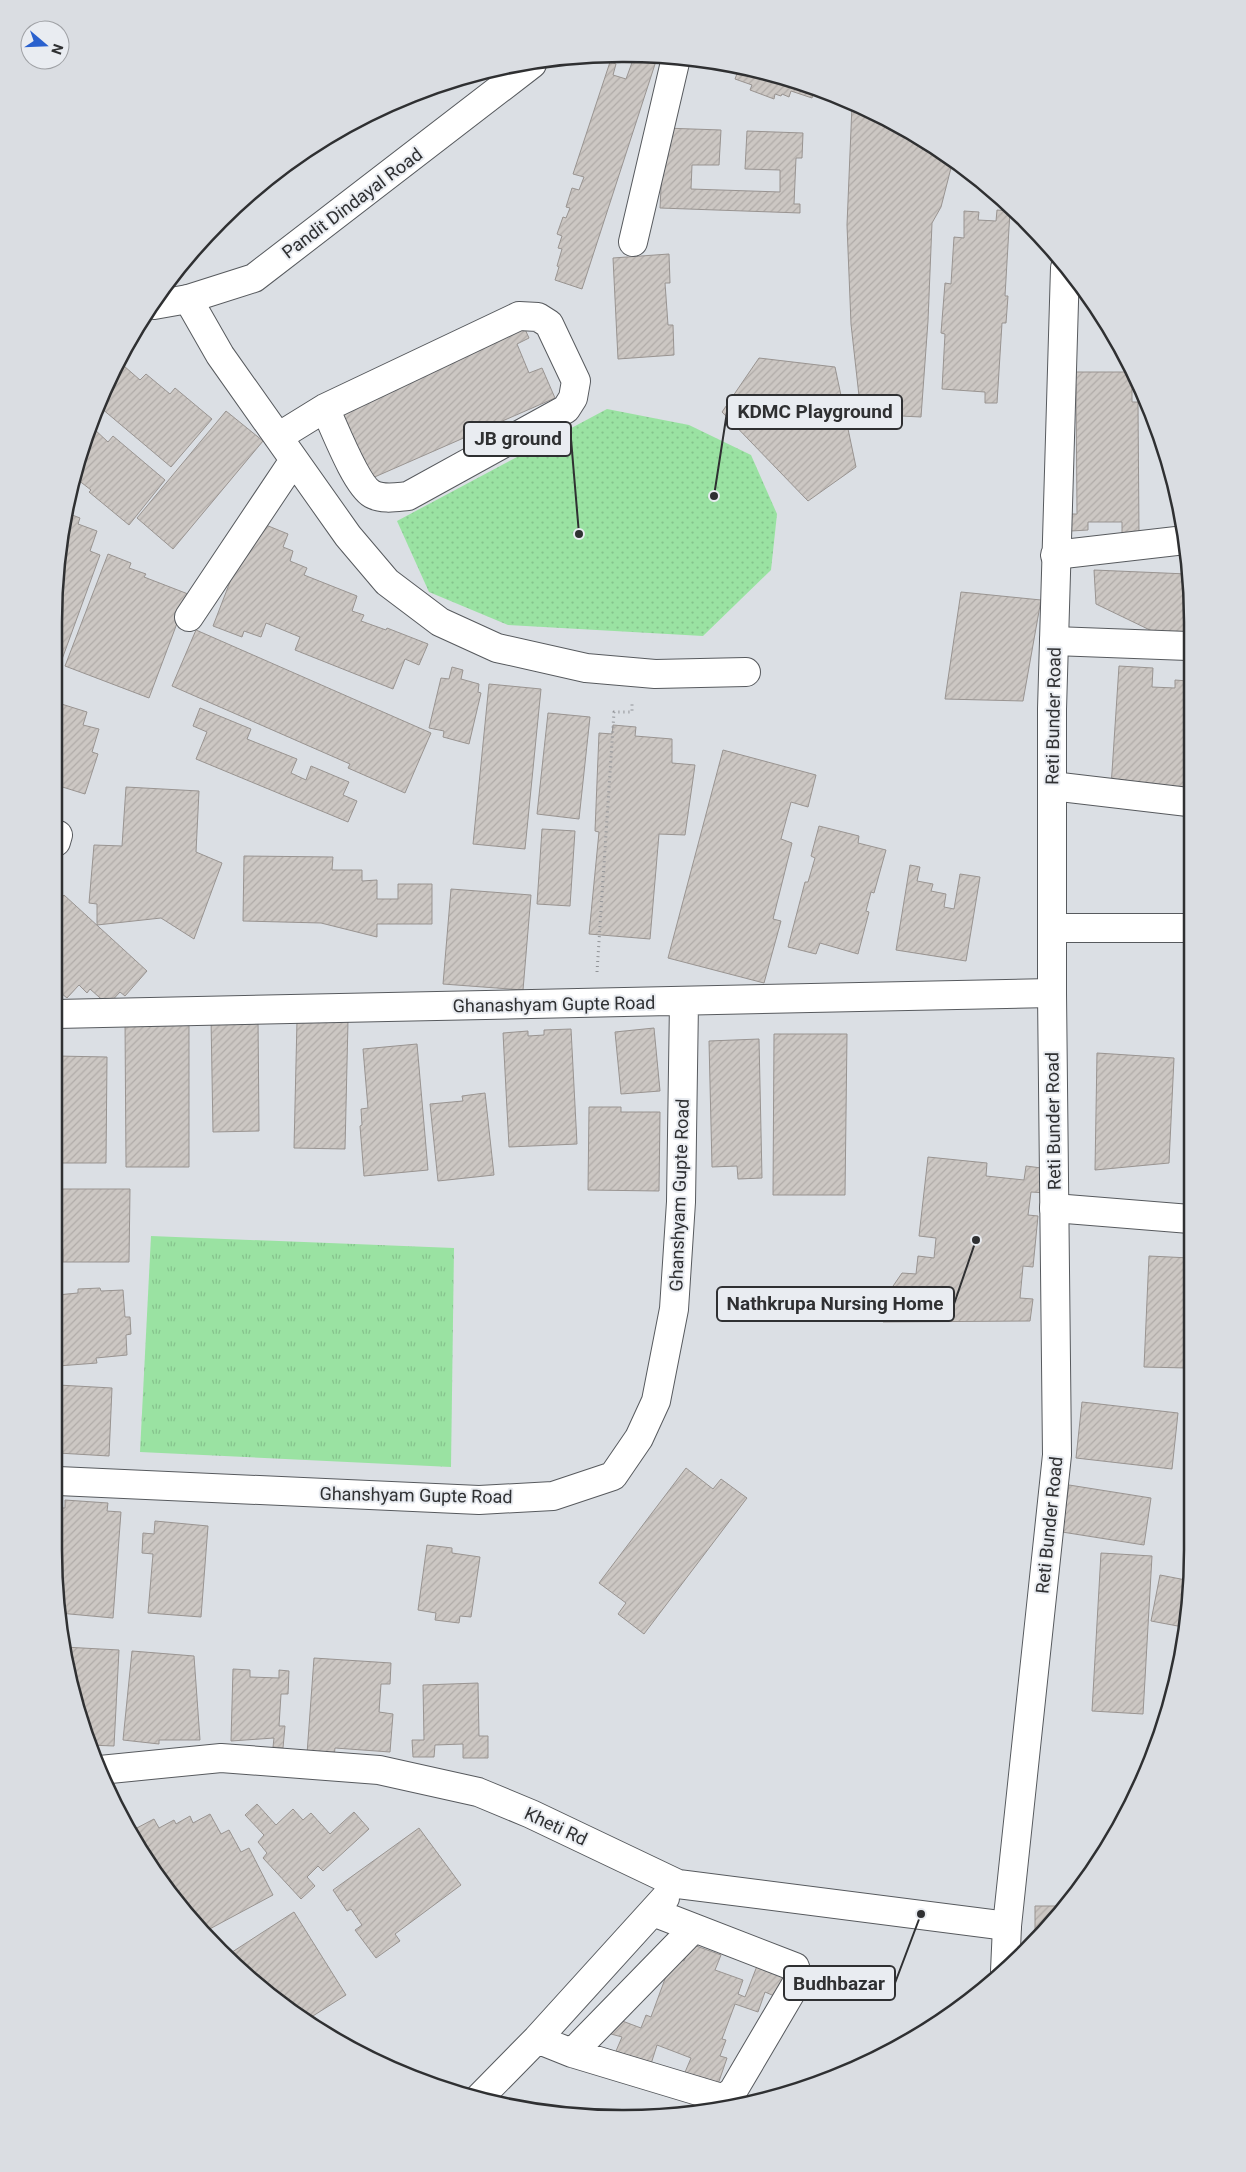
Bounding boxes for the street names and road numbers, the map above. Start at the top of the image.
street label: Pandit Dindayal Road [278,143,426,263]
street label: Reti Bunder Road [1041,647,1065,785]
street label: Ghanashyam Gupte Road [452,992,656,1016]
street label: Reti Bunder Road [1041,1052,1065,1190]
street label: Ghanshyam Gupte Road [665,1098,693,1292]
street label: Reti Bunder Road [1031,1455,1067,1595]
street label: Ghanshyam Gupte Road [319,1483,513,1507]
street label: Kheti Rd [521,1802,591,1850]

